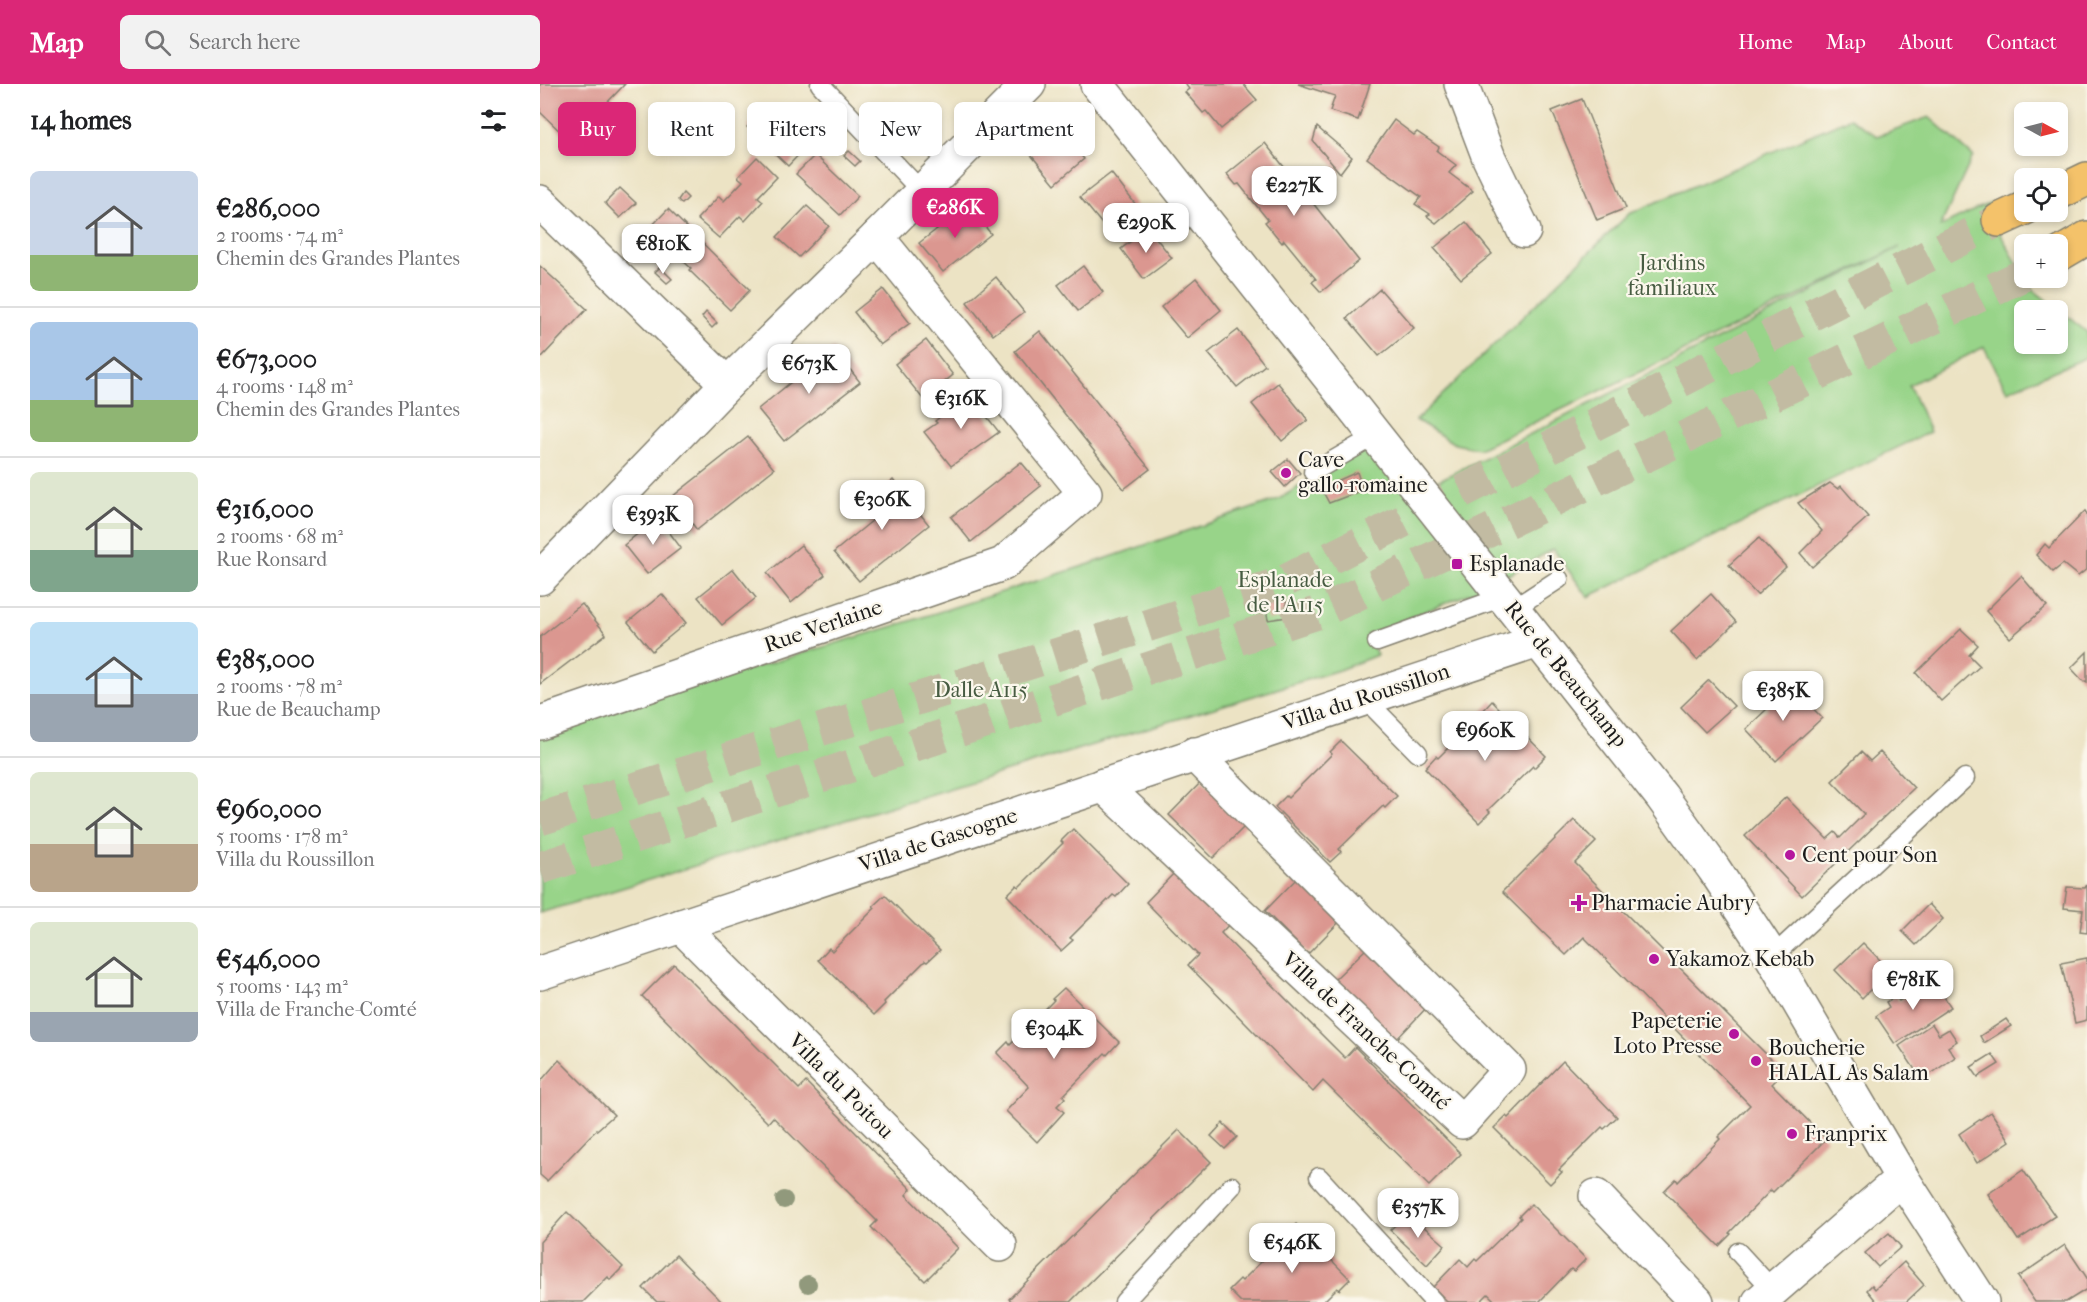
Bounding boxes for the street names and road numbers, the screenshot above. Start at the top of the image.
street label: Rue Verlaine [761,594,886,658]
street label: Rue de Beauchamp [1499,595,1633,753]
street label: Villa du Roussillon [1278,658,1453,737]
street label: Villa de Gascogne [854,802,1021,878]
street label: Villa de Franche-Comté [1276,946,1456,1116]
street label: Villa du Poitou [782,1027,899,1144]

